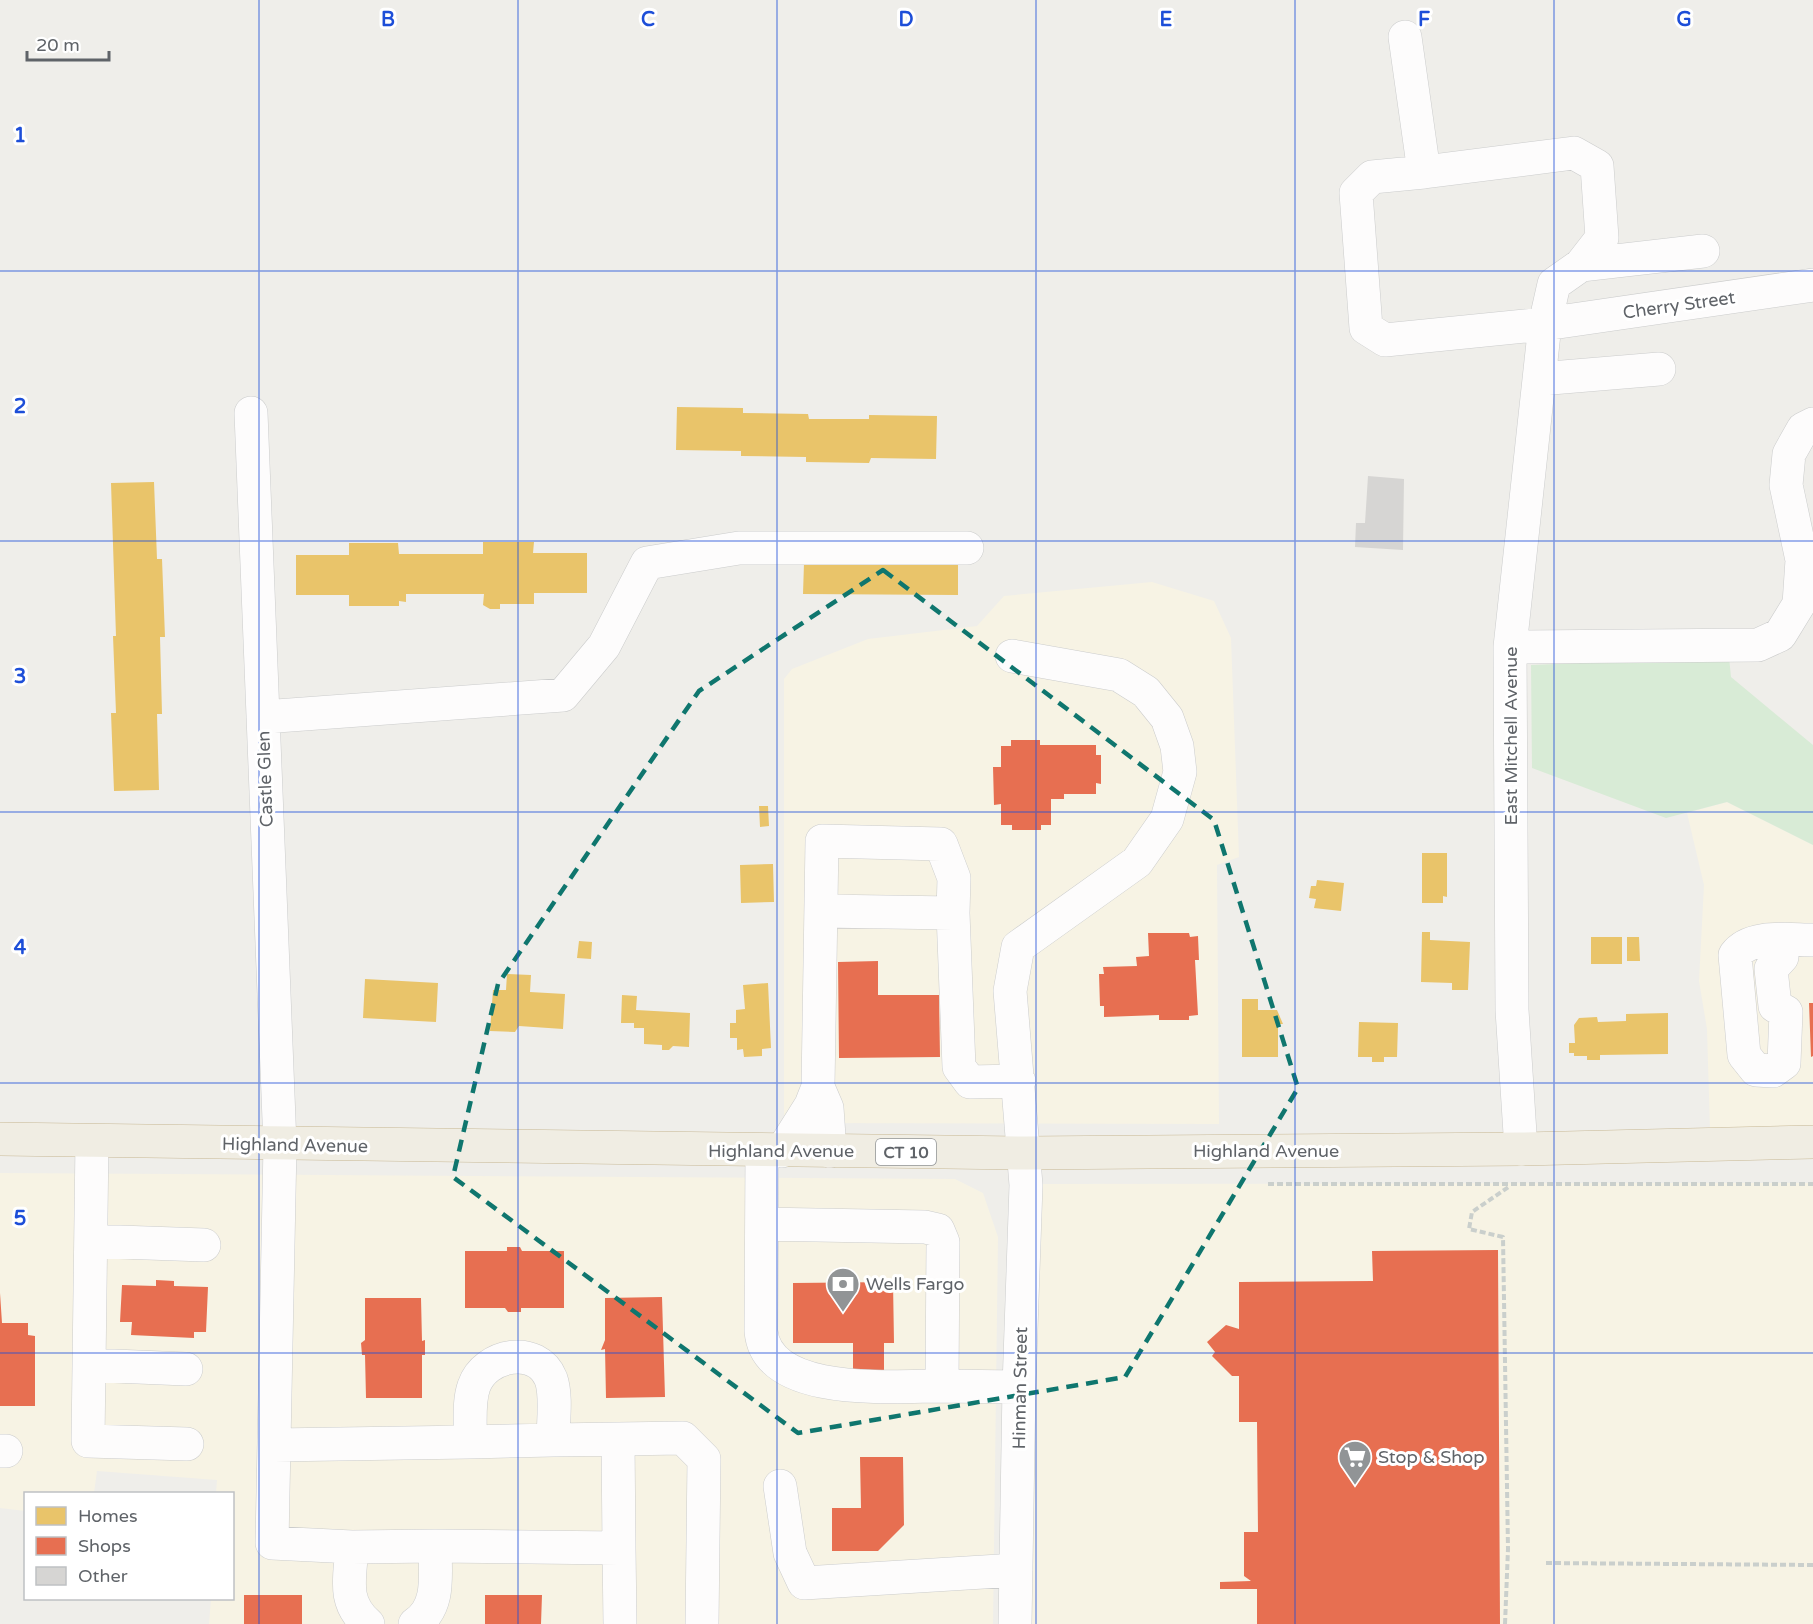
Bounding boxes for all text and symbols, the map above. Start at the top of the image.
text: B [381,8,395,32]
text: C [641,8,655,32]
text: D [898,8,914,32]
text: E [1160,8,1173,32]
text: F [1418,8,1430,32]
text: G [1676,8,1692,32]
scale bar [27,24,110,62]
text: 20 m [36,34,80,56]
text: 1 [14,124,26,148]
street label: Cherry Street [1621,286,1737,324]
text: 2 [14,395,26,419]
street label: East Mitchell Avenue [1500,647,1522,825]
text: 3 [14,665,26,689]
street label: Castle Glen [252,730,278,828]
text: 4 [14,936,27,960]
street label: Highland Avenue [222,1133,368,1157]
road number: CT 10 [876,1139,936,1165]
street label: Highland Avenue [708,1140,854,1162]
street label: Highland Avenue [1193,1140,1339,1162]
text: 5 [14,1207,26,1231]
bank icon: Wells Fargo [825,1266,861,1313]
place label: Wells Fargo [866,1273,965,1295]
street label: Hinman Street [1008,1326,1032,1449]
supermarket icon: Stop & Shop [1337,1439,1373,1486]
place label: Stop & Shop [1378,1446,1485,1468]
legend [24,1492,234,1600]
text: Homes [78,1505,138,1527]
text: Shops [78,1535,131,1557]
text: Other [78,1565,128,1587]

